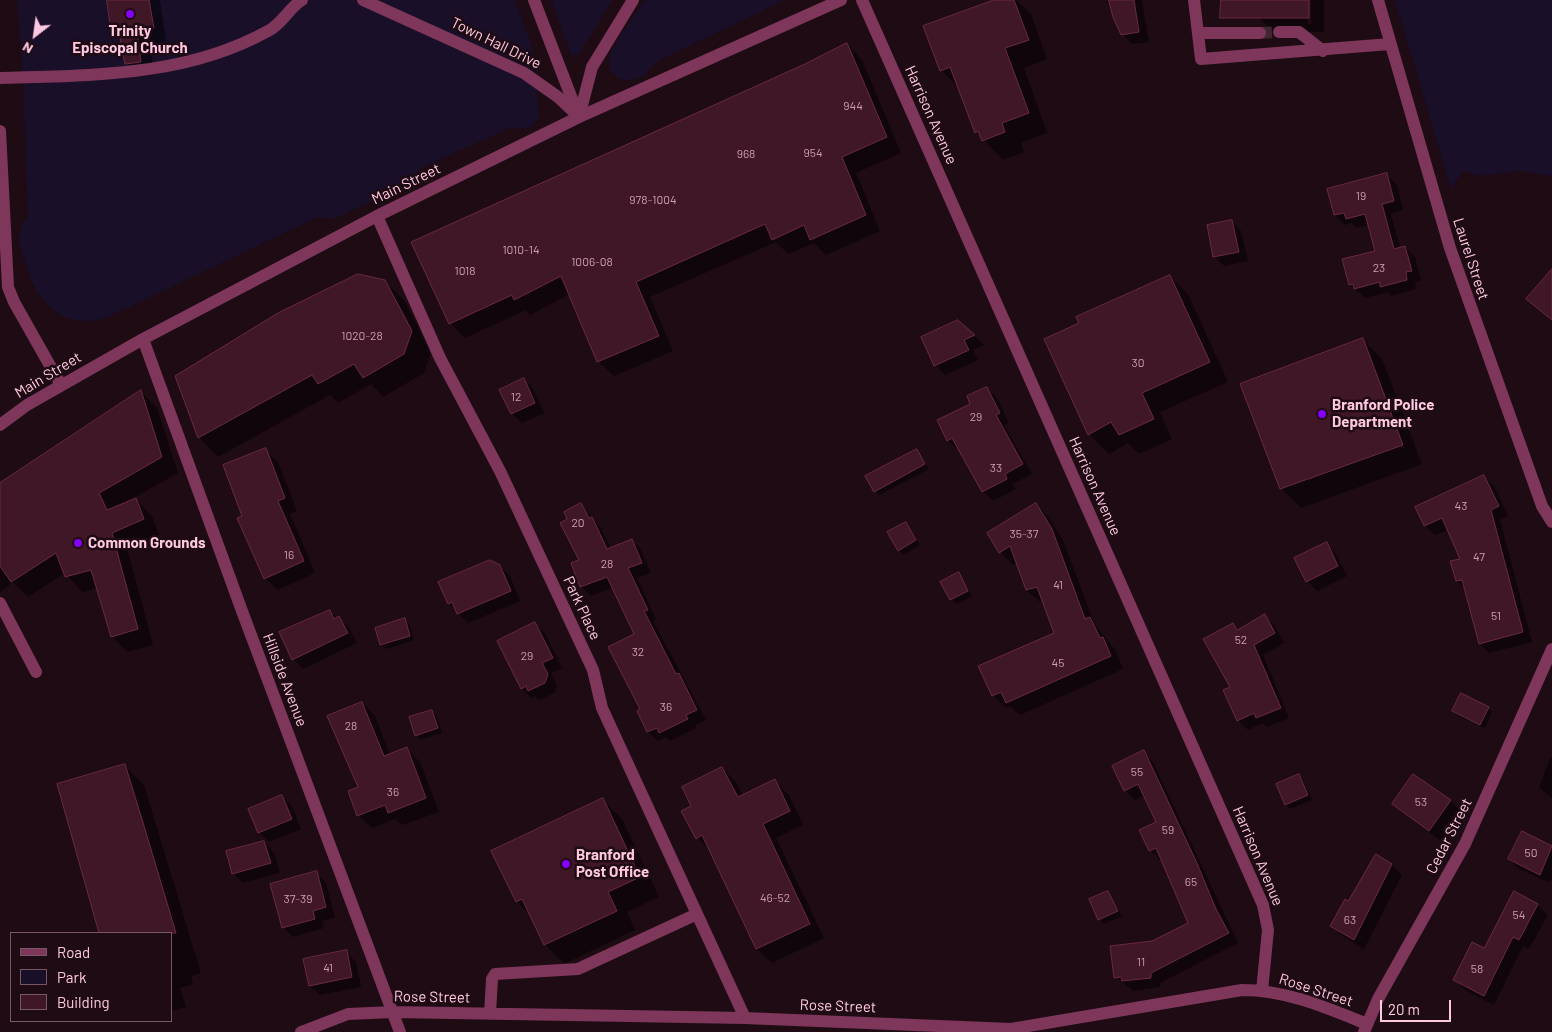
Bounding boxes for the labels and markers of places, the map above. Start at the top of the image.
marker: Trinity Episcopal Church [124,8,136,20]
place label: Trinity Episcopal Church [72,22,188,57]
place label: Branford Police Department [1332,396,1434,431]
marker: Branford Police Department [1316,408,1328,420]
place label: Common Grounds [88,534,205,552]
marker: Common Grounds [72,537,84,549]
place label: Branford Post Office [576,846,649,881]
marker: Branford Post Office [560,858,572,870]

